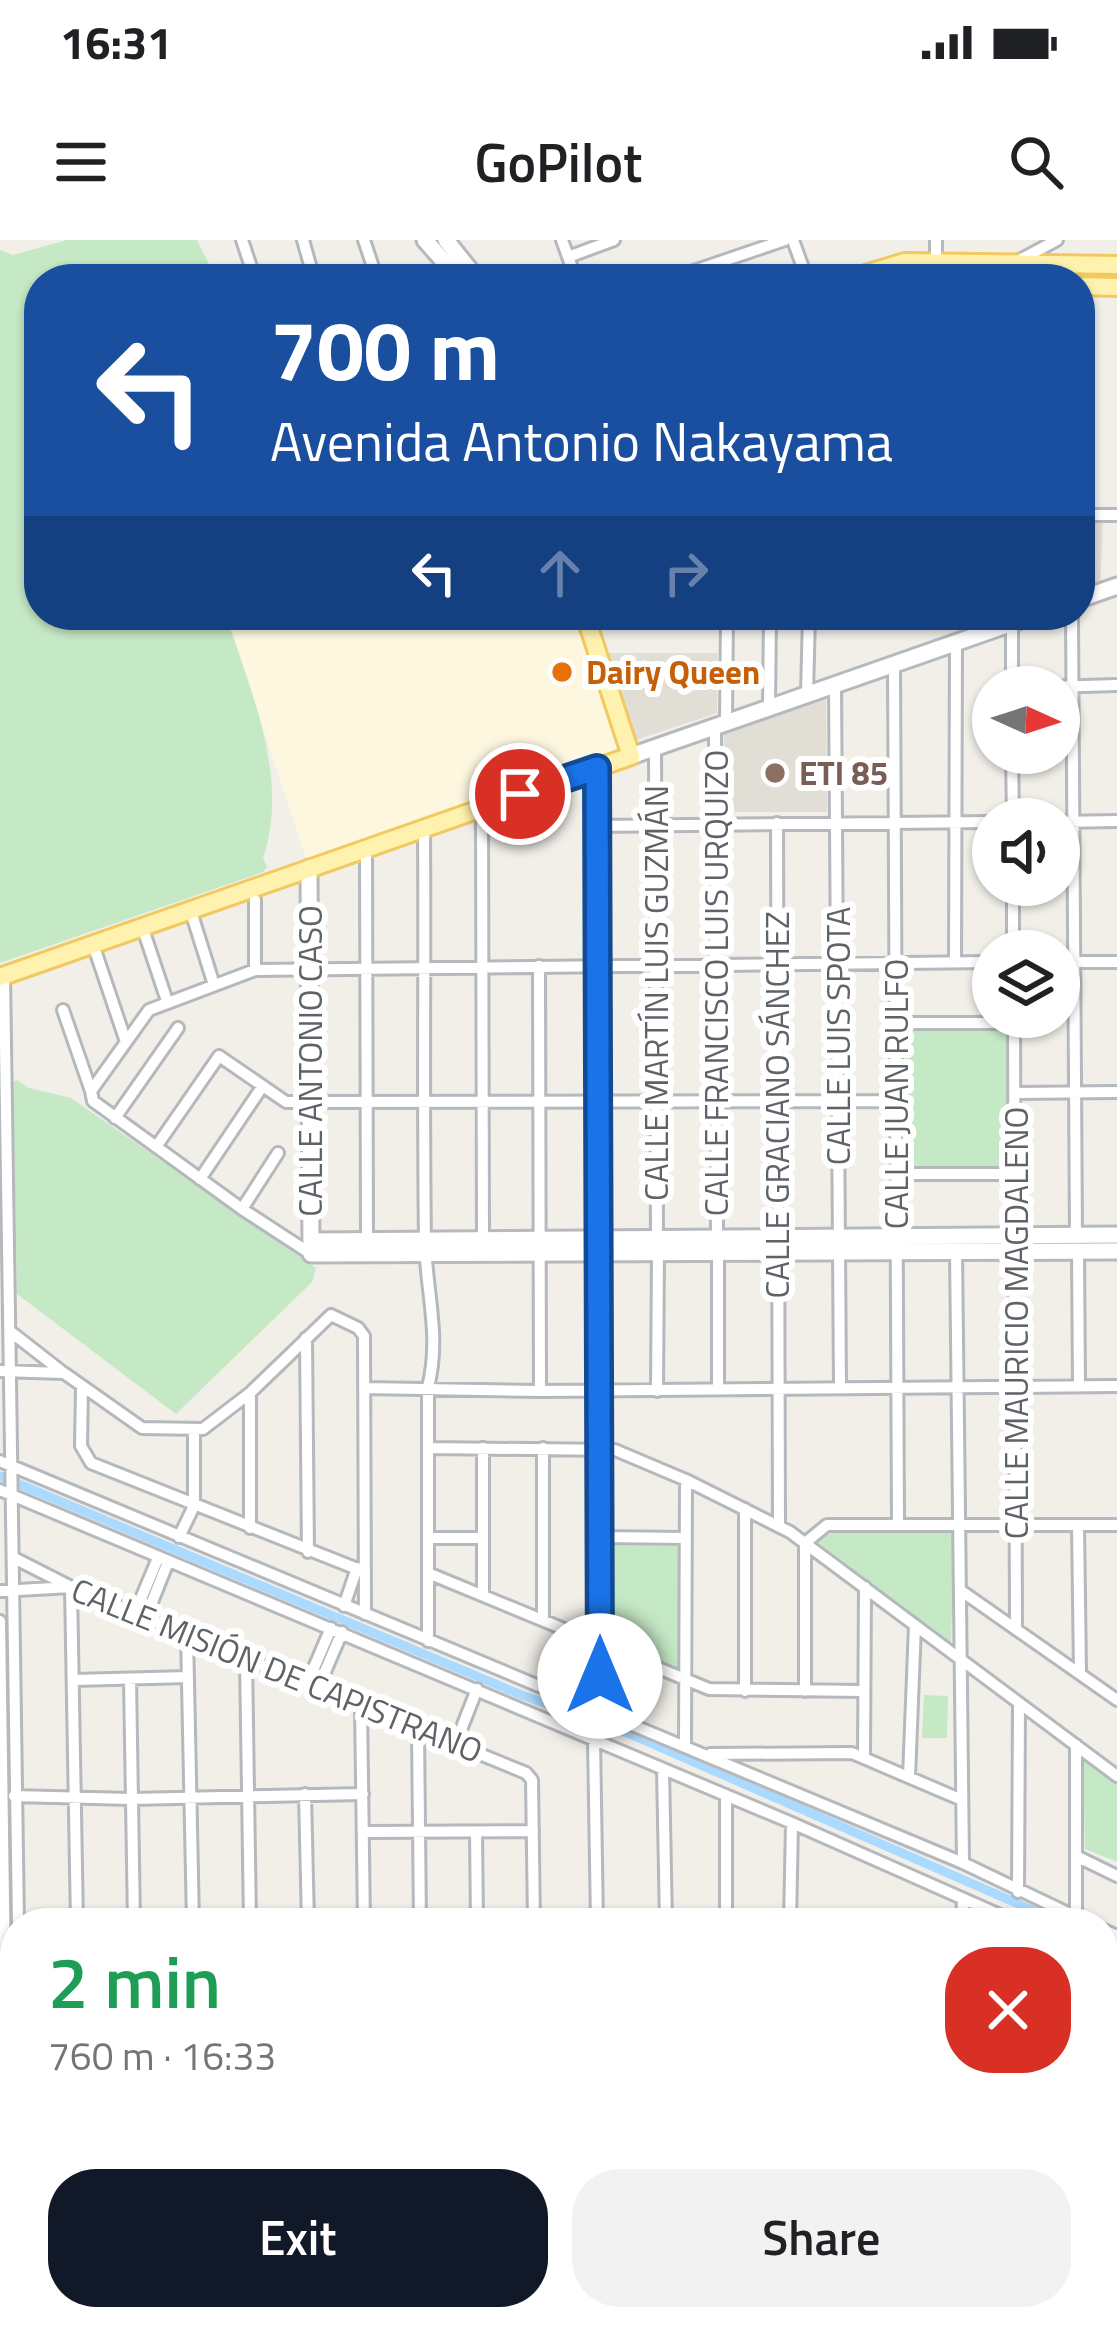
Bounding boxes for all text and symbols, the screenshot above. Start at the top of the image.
text: 16:31 [60,8,172,76]
text: GoPilot [475,121,642,203]
icon: menu [48,129,114,195]
icon: search [1003,129,1069,195]
text: 700 m [270,285,500,413]
icon: left [72,312,228,468]
text: Avenida Antonio Nakayama [270,400,893,482]
icon: left [401,540,467,606]
icon: ahead [527,540,593,606]
icon: right [653,540,719,606]
place label: Dairy Queen [586,647,760,697]
marker: Dairy Queen [549,659,575,685]
north arrow [972,666,1080,774]
map controls [972,666,1080,1038]
pin [469,743,571,845]
place label: ETI 85 [799,748,888,798]
street label: CALLE FRANCISCO LUIS URQUIZO [691,750,741,1216]
marker: ETI 85 [762,760,788,786]
icon: arrive [487,761,553,827]
street label: CALLE MARTÍN LUIS GUZMÁN [631,785,681,1201]
button: sound [972,798,1080,906]
street label: CALLE ANTONIO CASO [285,905,335,1217]
street label: CALLE LUIS SPOTA [813,907,863,1165]
street label: CALLE GRACIANO SÁNCHEZ [752,911,802,1299]
button: layers [972,930,1080,1038]
street label: CALLE JUAN RULFO [871,959,921,1229]
street label: CALLE MAURICIO MAGDALENO [991,1107,1041,1539]
street label: CALLE MISIÓN DE CAPISTRANO [64,1565,490,1775]
position arrow [537,1613,663,1739]
text: 2 min [48,1926,221,2036]
button: close [945,1947,1071,2073]
text: 760 m · 16:33 [48,2026,276,2085]
button: Exit [48,2169,548,2307]
button: Share [572,2169,1071,2307]

